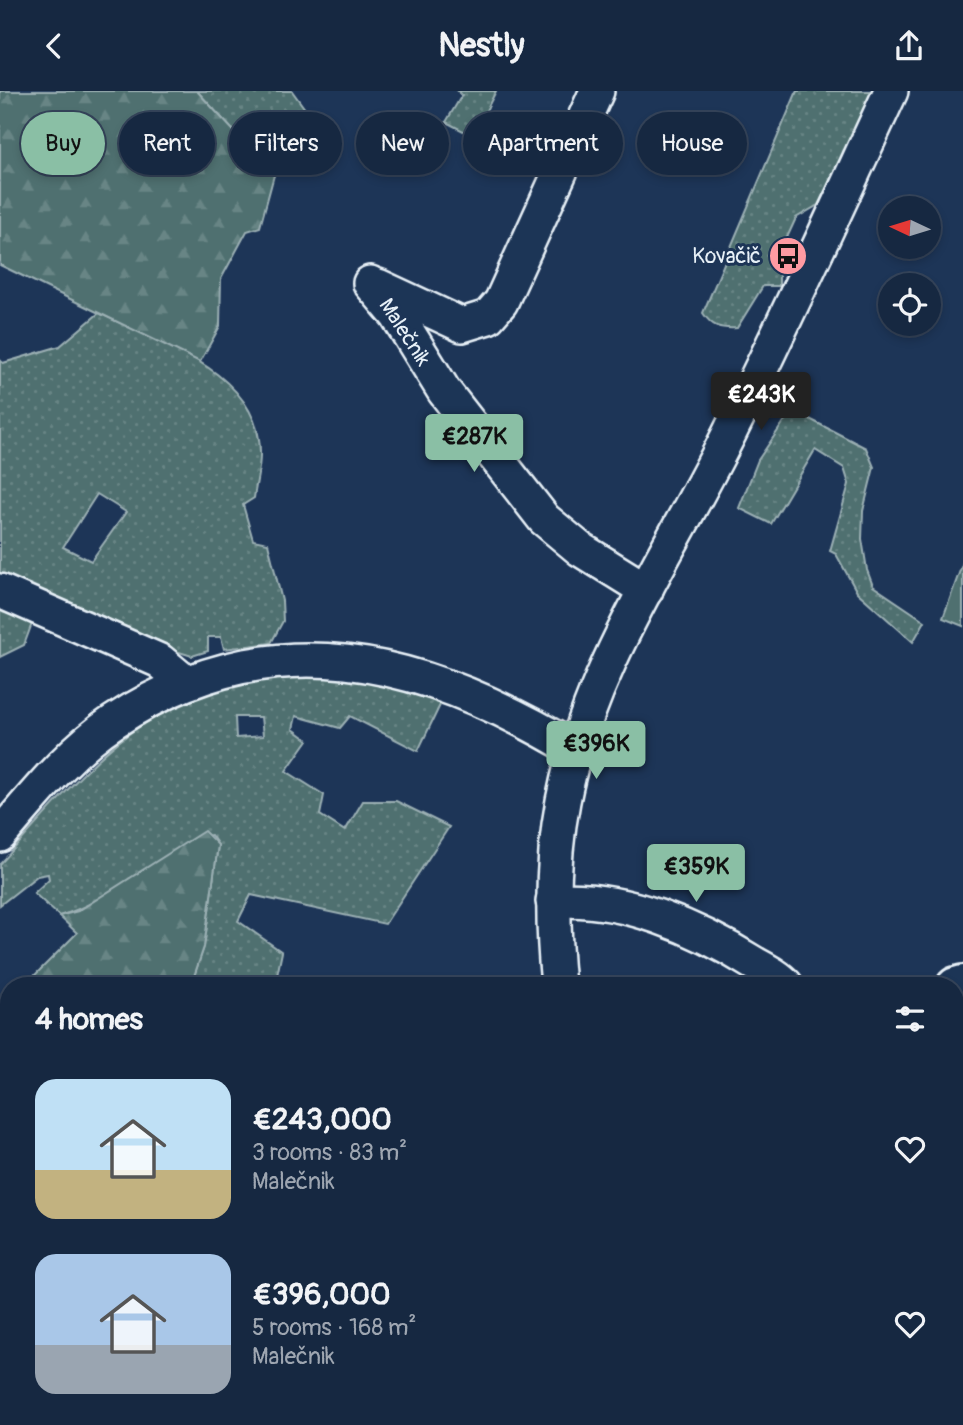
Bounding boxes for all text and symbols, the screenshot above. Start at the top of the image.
text: Nestly [439,26,524,66]
icon: back [35,27,73,65]
icon: share [890,27,928,65]
chip: Buy [21,112,105,175]
chip: Rent [119,112,215,175]
chip: Filters [229,112,342,175]
chip: New [356,112,449,175]
chip: Apartment [463,112,623,175]
chip: House [637,112,747,175]
north arrow [878,196,942,259]
map controls [878,196,941,336]
bus stop icon: Kovačič [767,235,809,277]
place label: Kovačič [692,243,761,270]
button: locate [878,273,941,336]
street label: Malečnik [373,293,437,371]
pin: €243K [712,373,810,432]
text: €243K [727,380,795,409]
pin: €287K [425,415,523,474]
text: €287K [441,422,507,451]
pin: €396K [547,721,645,781]
text: €396K [562,729,630,758]
pin: €359K [647,845,745,904]
text: €359K [663,852,729,881]
icon: filters [891,1000,929,1038]
text: 4 homes [35,1001,143,1038]
text: €243,000 [252,1101,392,1138]
icon: home [91,1107,175,1191]
icon: heart [891,1130,929,1168]
text: 3 rooms · 83 m² [252,1138,407,1167]
text: Malečnik [252,1167,335,1196]
text: €396,000 [252,1276,391,1313]
icon: home [91,1282,175,1366]
icon: heart [891,1305,929,1343]
text: 5 rooms · 168 m² [252,1313,416,1342]
text: Malečnik [252,1342,335,1371]

